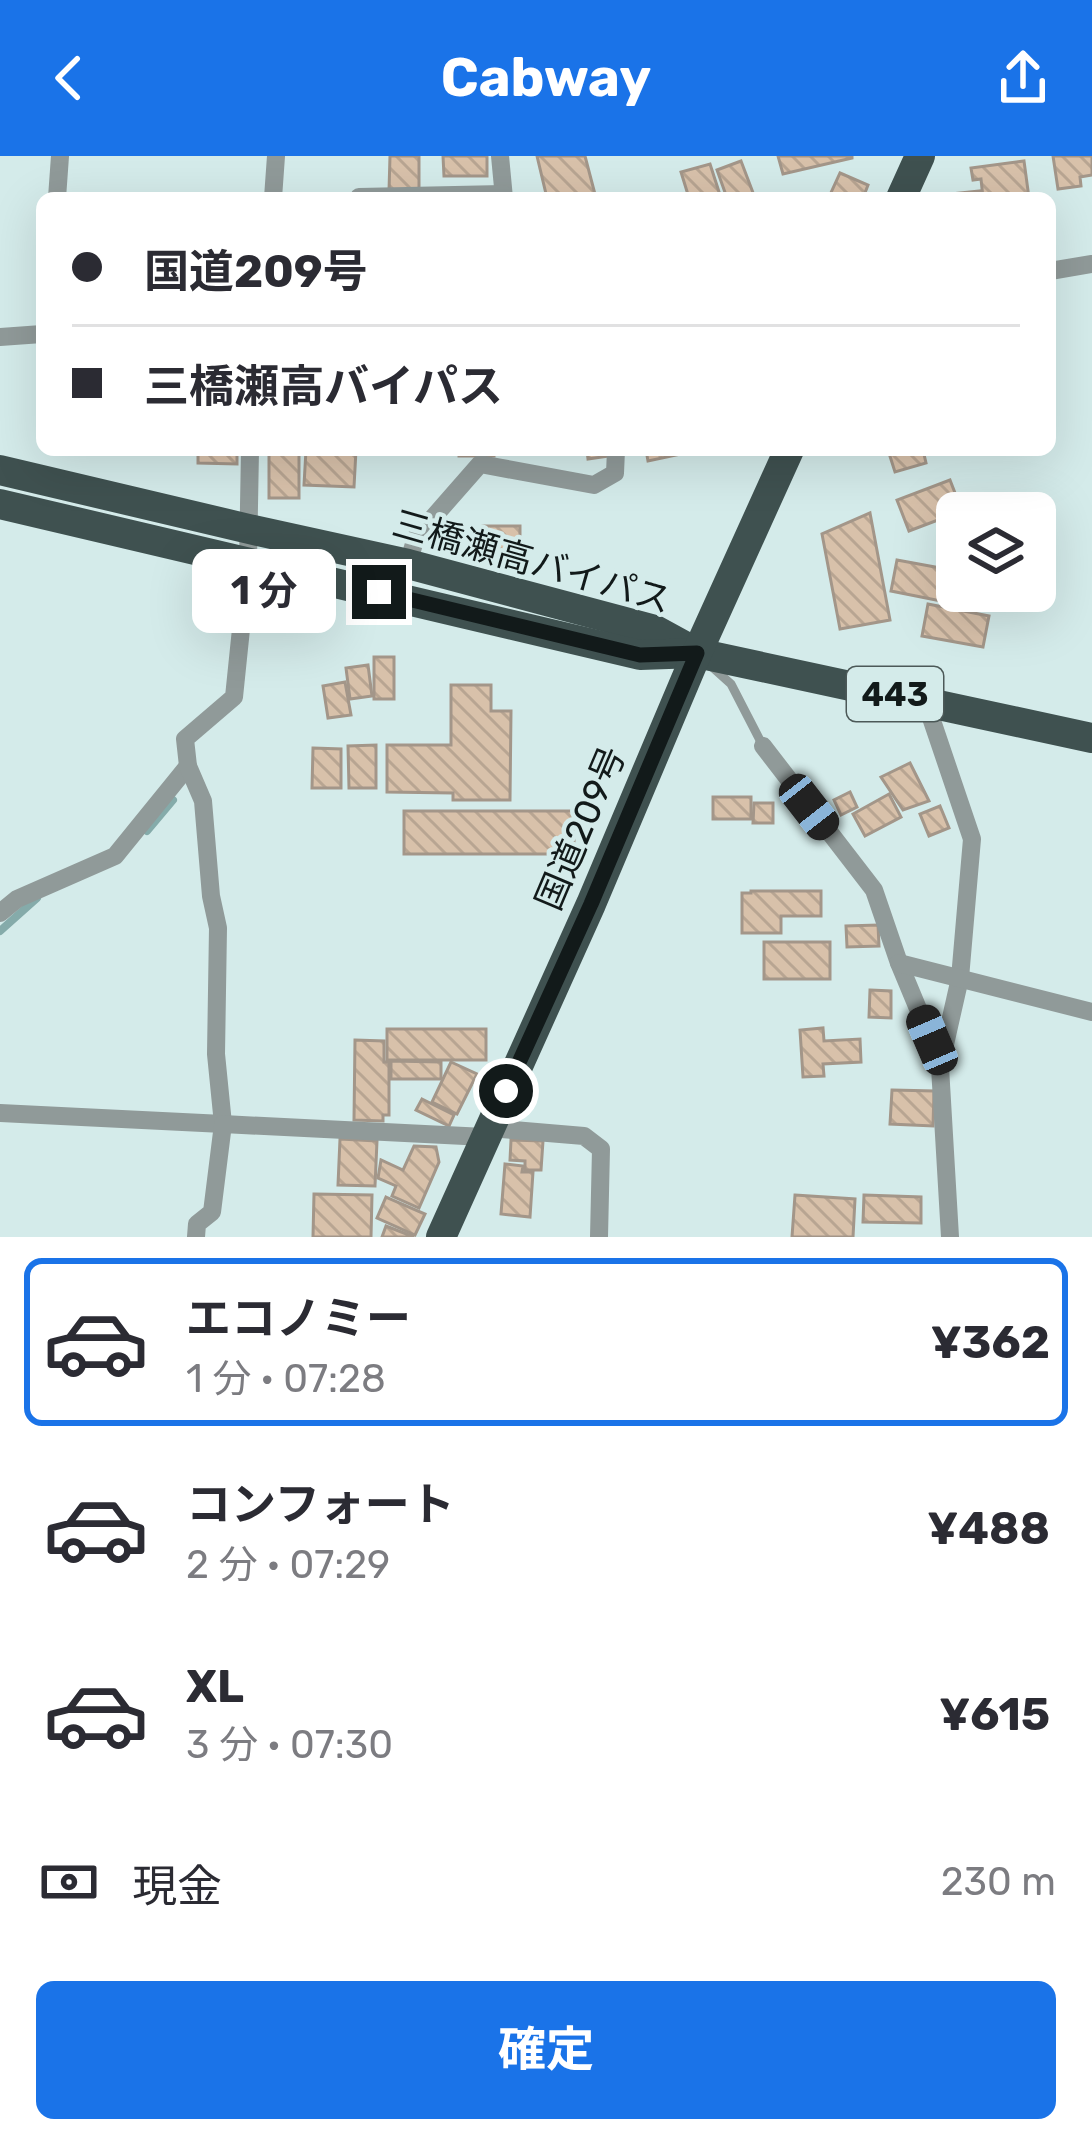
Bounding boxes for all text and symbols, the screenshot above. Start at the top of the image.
icon: back [36,45,102,111]
icon: share [990,45,1056,111]
text: Cabway [441,46,651,110]
text: 国道209号 [144,245,368,298]
text: 三橋瀬高バイパス [144,360,503,413]
map controls [936,492,1056,612]
button: layers [936,492,1056,612]
street label: 三橋瀬高バイパス [388,501,676,622]
callout: 1 分 [193,550,337,634]
route end [352,565,406,619]
text: 1 分 [231,568,297,614]
road number: 443 [847,667,943,721]
street label: 国道209号 [527,740,634,916]
car [773,768,845,846]
car [901,1000,963,1080]
route start [479,1064,533,1118]
icon: car [42,1288,150,1396]
text: エコノミー [186,1292,411,1345]
text: ¥362 [931,1316,1050,1369]
text: 1 分 · 07:28 [186,1356,386,1402]
icon: car [42,1474,150,1582]
text: コンフォート [186,1478,455,1531]
text: ¥488 [927,1502,1050,1555]
text: 2 分 · 07:29 [186,1542,390,1588]
icon: car [42,1660,150,1768]
text: XL [186,1660,244,1713]
text: ¥615 [939,1688,1050,1741]
text: 3 分 · 07:30 [186,1722,393,1768]
icon: cash [36,1849,102,1915]
text: 230 m [941,1859,1056,1905]
text: 現金 [132,1860,222,1913]
button: 確定 [36,1981,1056,2119]

